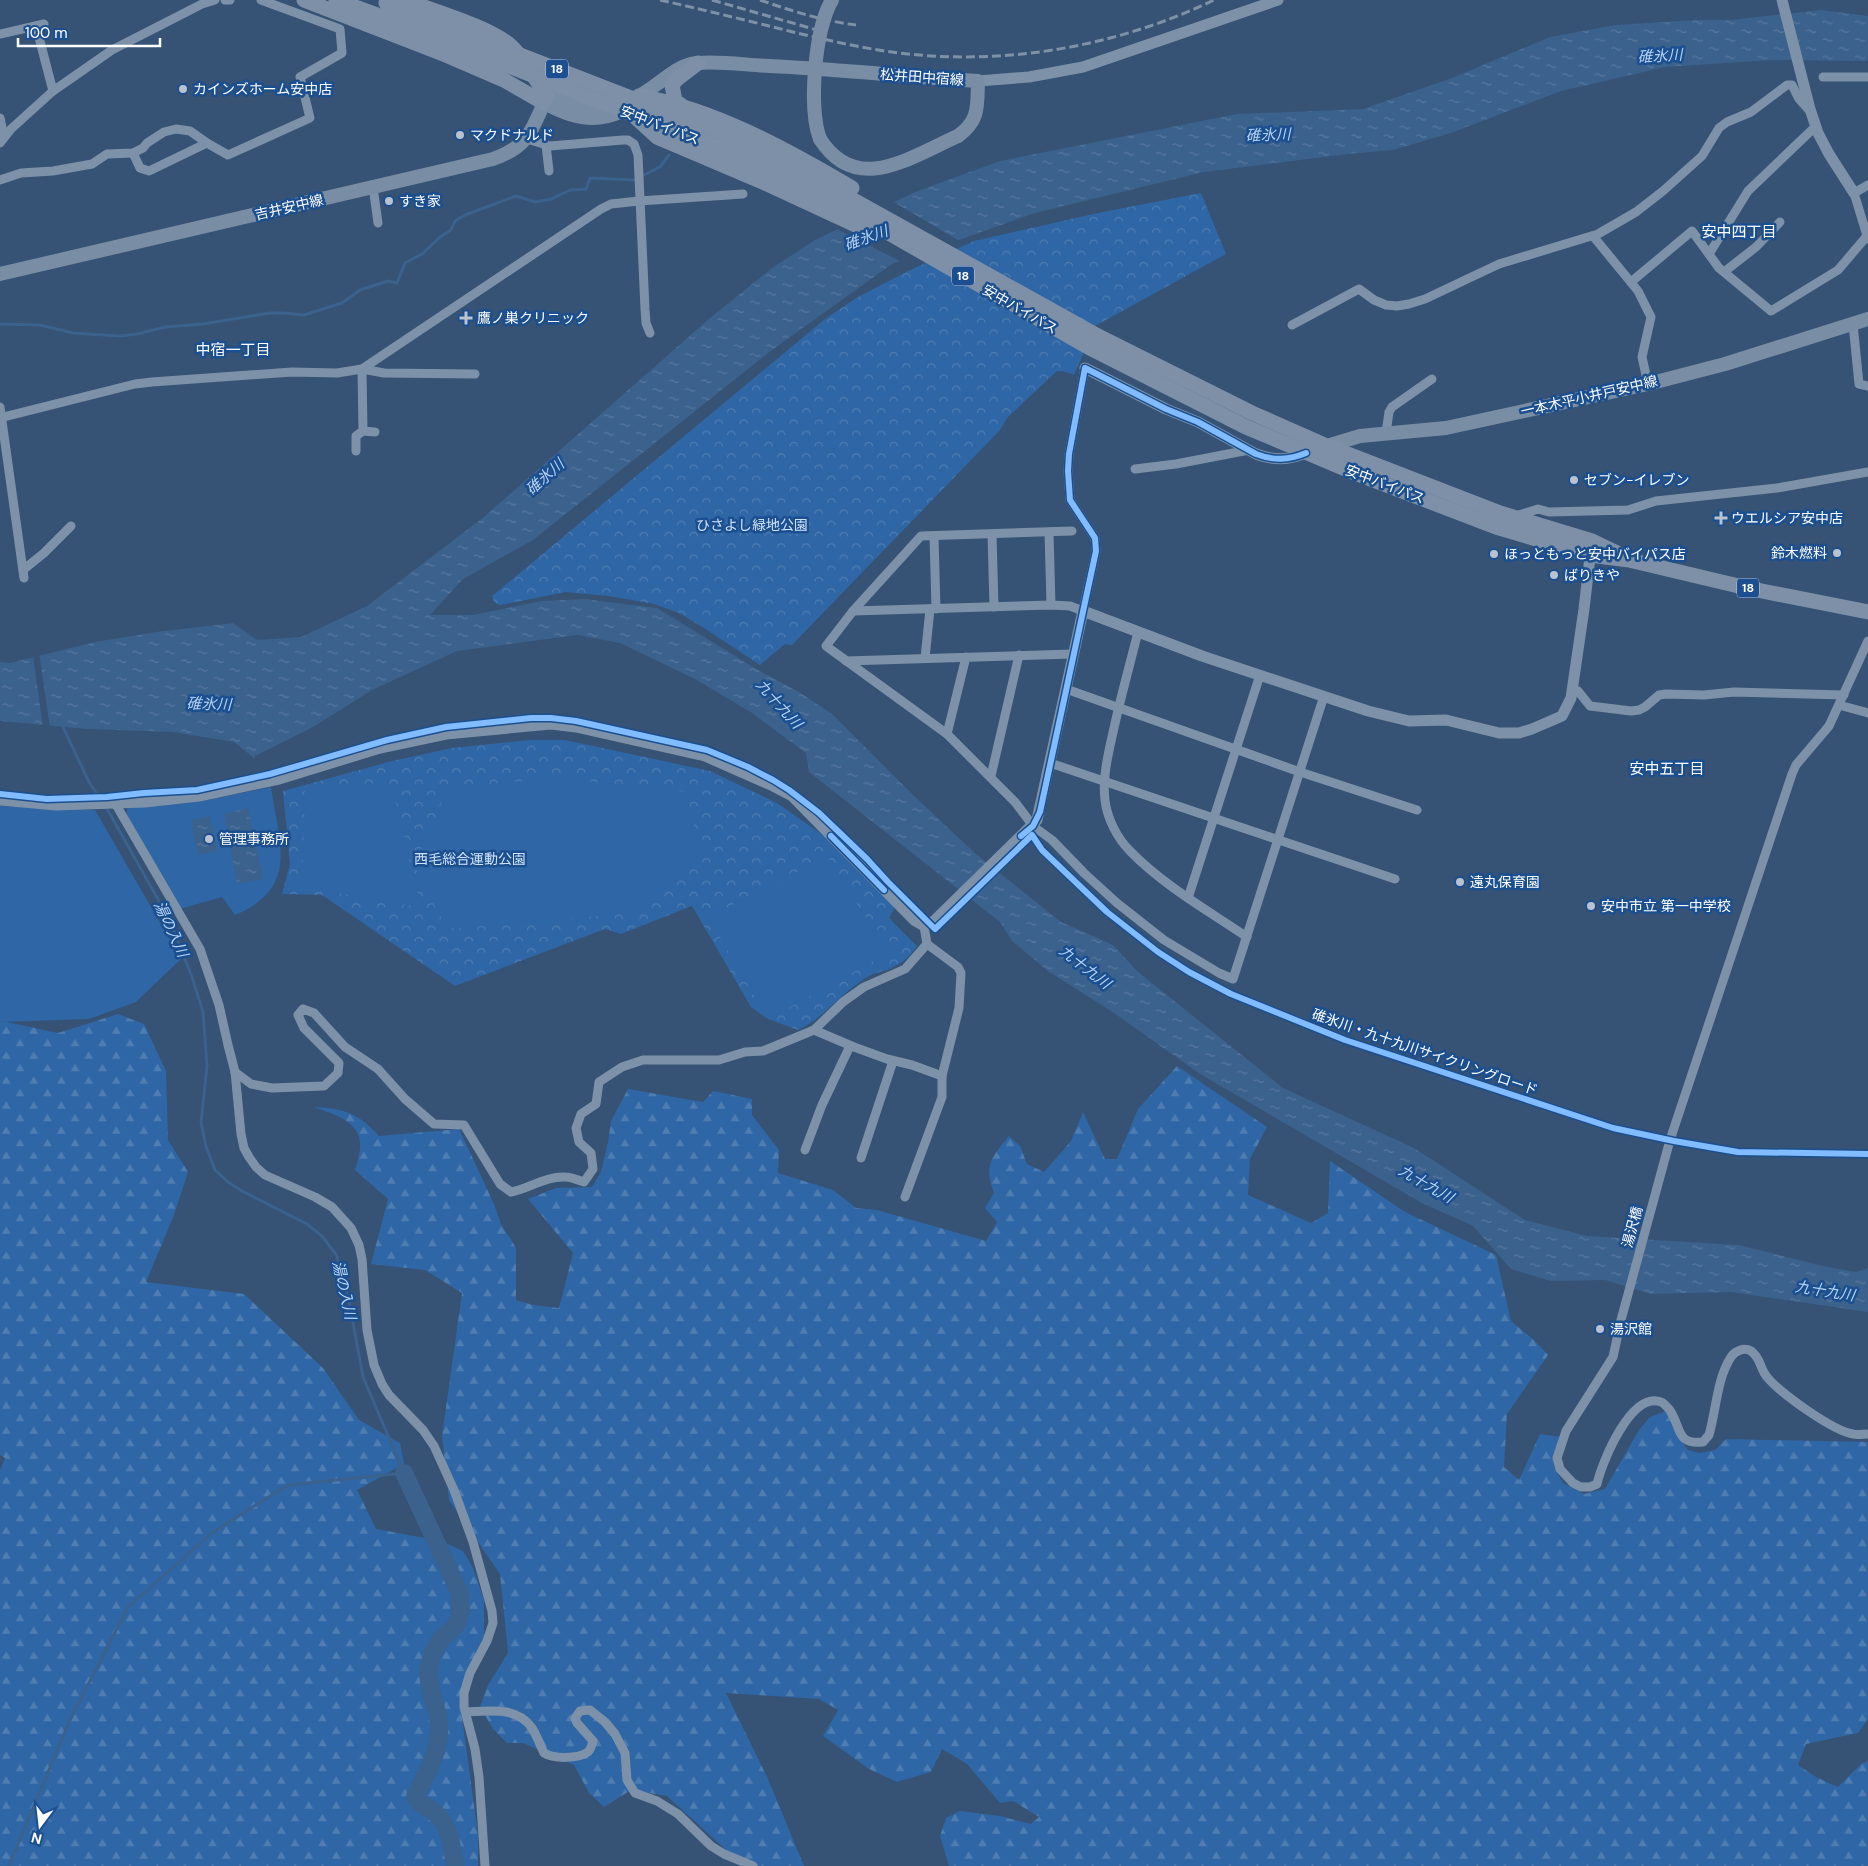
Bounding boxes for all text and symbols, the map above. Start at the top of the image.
scale bar [18,15,160,47]
text: 100 m [25,23,68,43]
water label: 碓氷川 [1637,45,1685,67]
road number: 18 [546,60,568,78]
street label: 松井田中宿線 [879,65,965,89]
place label: カインズホーム安中店 [193,80,332,98]
marker: カインズホーム安中店 [177,83,189,95]
street label: 安中バイパス [618,102,702,148]
water label: 碓氷川 [1245,124,1293,146]
place label: マクドナルド [470,126,554,144]
marker: マクドナルド [454,129,466,141]
street label: 吉井安中線 [253,190,325,224]
place label: すき家 [399,192,441,210]
marker: すき家 [383,195,395,207]
water label: 碓氷川 [841,220,892,255]
district label: 安中四丁目 [1701,222,1777,242]
road number: 18 [952,266,974,286]
street label: 安中バイパス [979,280,1061,338]
place label: 鷹ノ巣クリニック [477,309,589,327]
marker: 鷹ノ巣クリニック [459,311,473,325]
district label: 中宿一丁目 [195,340,271,360]
street label: 一本木平小井戸安中線 [1519,371,1659,421]
water label: 碓氷川 [522,453,570,499]
street label: 安中バイパス [1343,461,1427,507]
place label: セブン-イレブン [1584,471,1690,489]
marker: セブン-イレブン [1568,474,1580,486]
place label: ウエルシア安中店 [1731,509,1843,527]
marker: ウエルシア安中店 [1715,512,1727,524]
park label: ひさよし緑地公園 [696,516,808,534]
place label: 鈴木燃料 [1771,544,1827,562]
place label: ほっともっと安中バイパス店 [1504,545,1686,563]
marker: 鈴木燃料 [1831,547,1843,559]
marker: ほっともっと安中バイパス店 [1488,548,1500,560]
place label: ばりきや [1564,566,1620,584]
marker: ばりきや [1548,569,1560,581]
road number: 18 [1737,578,1759,598]
water label: 九十九川 [751,675,808,734]
water label: 碓氷川 [186,693,234,715]
district label: 安中五丁目 [1629,759,1705,779]
place label: 管理事務所 [219,830,289,848]
marker: 管理事務所 [203,833,215,845]
park label: 西毛総合運動公園 [414,850,526,868]
place label: 遠丸保育園 [1470,873,1540,891]
marker: 遠丸保育園 [1454,876,1466,888]
place label: 安中市立 第一中学校 [1601,897,1731,915]
water label: 湯の入川 [149,898,194,962]
marker: 安中市立 第一中学校 [1585,900,1597,912]
water label: 九十九川 [1055,941,1116,995]
street label: 碓氷川・九十九川サイクリングロード [1310,1005,1540,1099]
water label: 九十九川 [1395,1160,1459,1209]
street label: 湯沢橋 [1618,1204,1646,1250]
water label: 湯の入川 [328,1259,361,1323]
water label: 九十九川 [1794,1276,1858,1306]
place label: 湯沢館 [1610,1320,1652,1338]
marker: 湯沢館 [1594,1323,1606,1335]
north arrow [15,1801,65,1851]
text: N [29,1829,44,1849]

